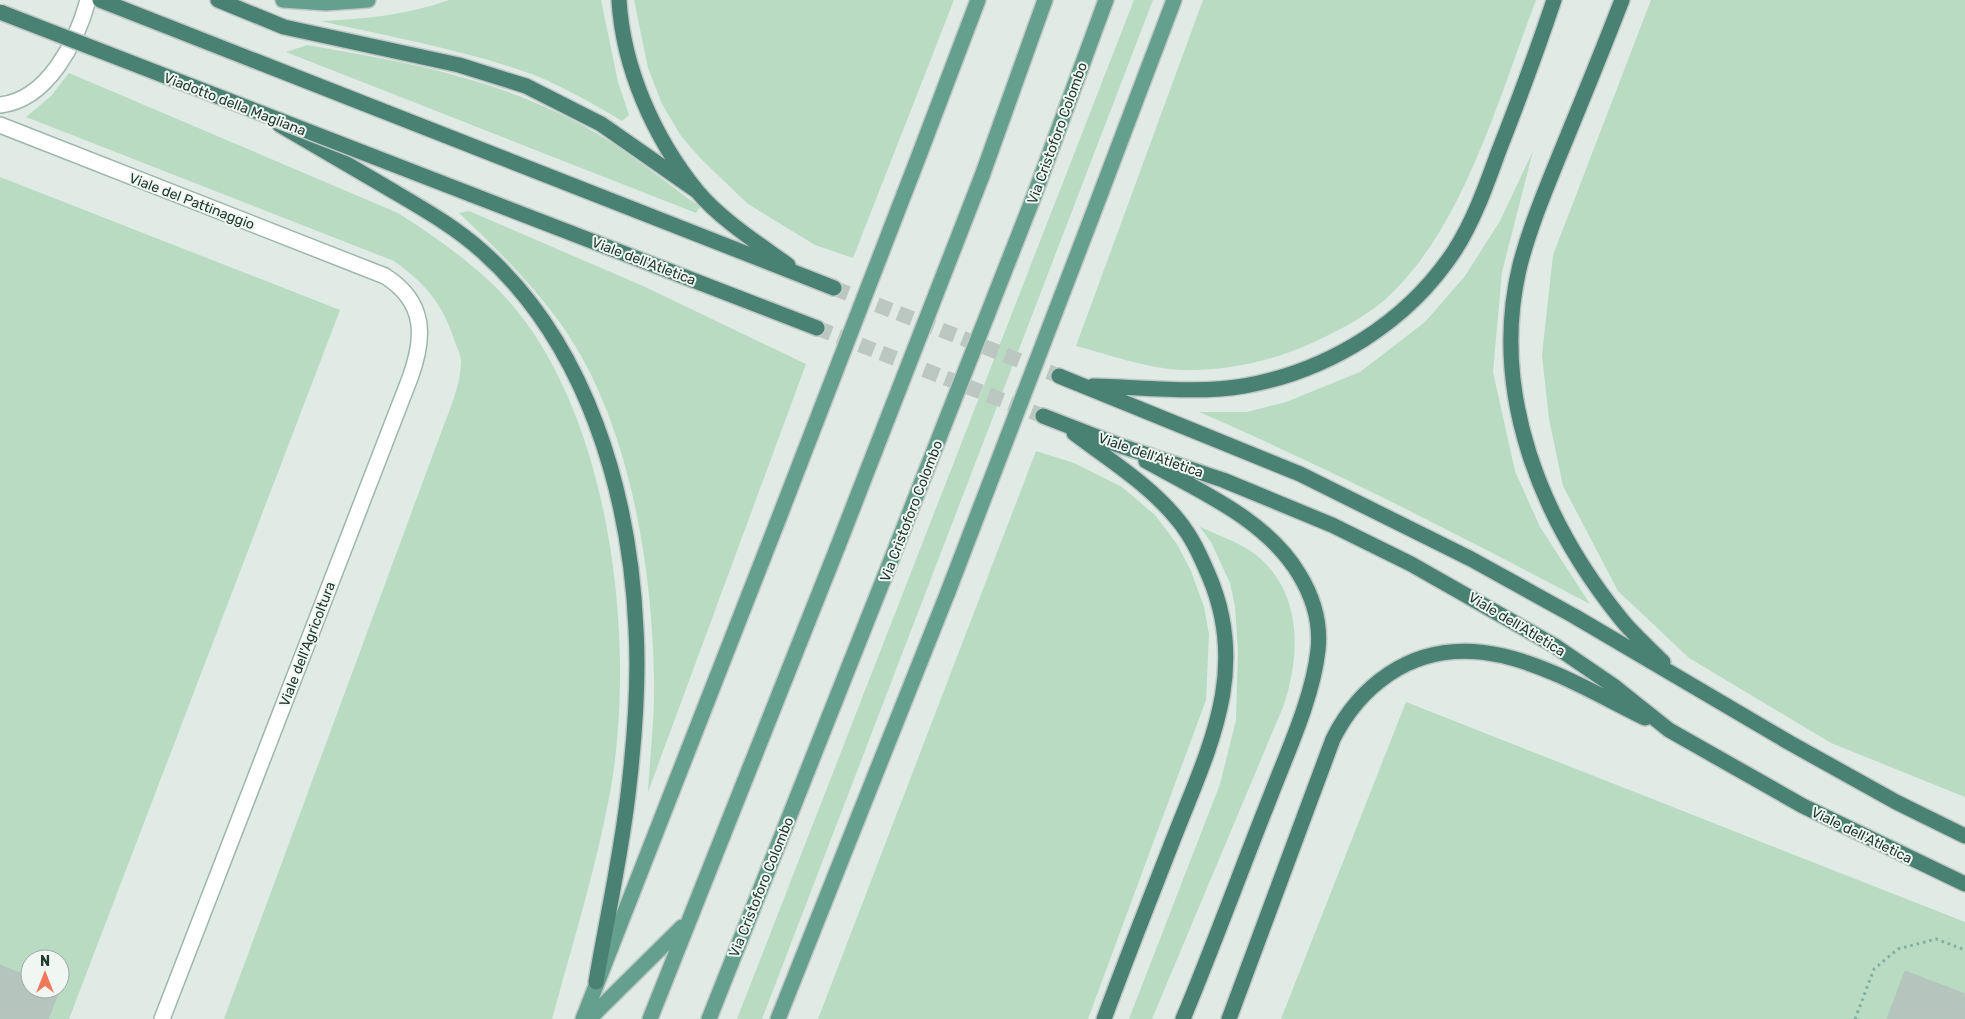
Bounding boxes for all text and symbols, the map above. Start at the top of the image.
street label: Via Cristoforo Colombo [1024,60,1091,206]
street label: Viadotto della Magliana [161,69,308,139]
street label: Viale del Pattinaggio [127,170,257,233]
street label: Viale dell'Atletica [589,234,698,289]
street label: Viale dell'Atletica [1096,430,1206,481]
street label: Via Cristoforo Colombo [877,438,946,584]
street label: Viale dell'Agricoltura [276,579,339,709]
street label: Viale dell'Atletica [1465,589,1568,660]
street label: Viale dell'Atletica [1809,804,1915,867]
street label: Via Cristoforo Colombo [726,815,797,960]
north arrow [20,949,70,999]
text: N [40,953,50,970]

